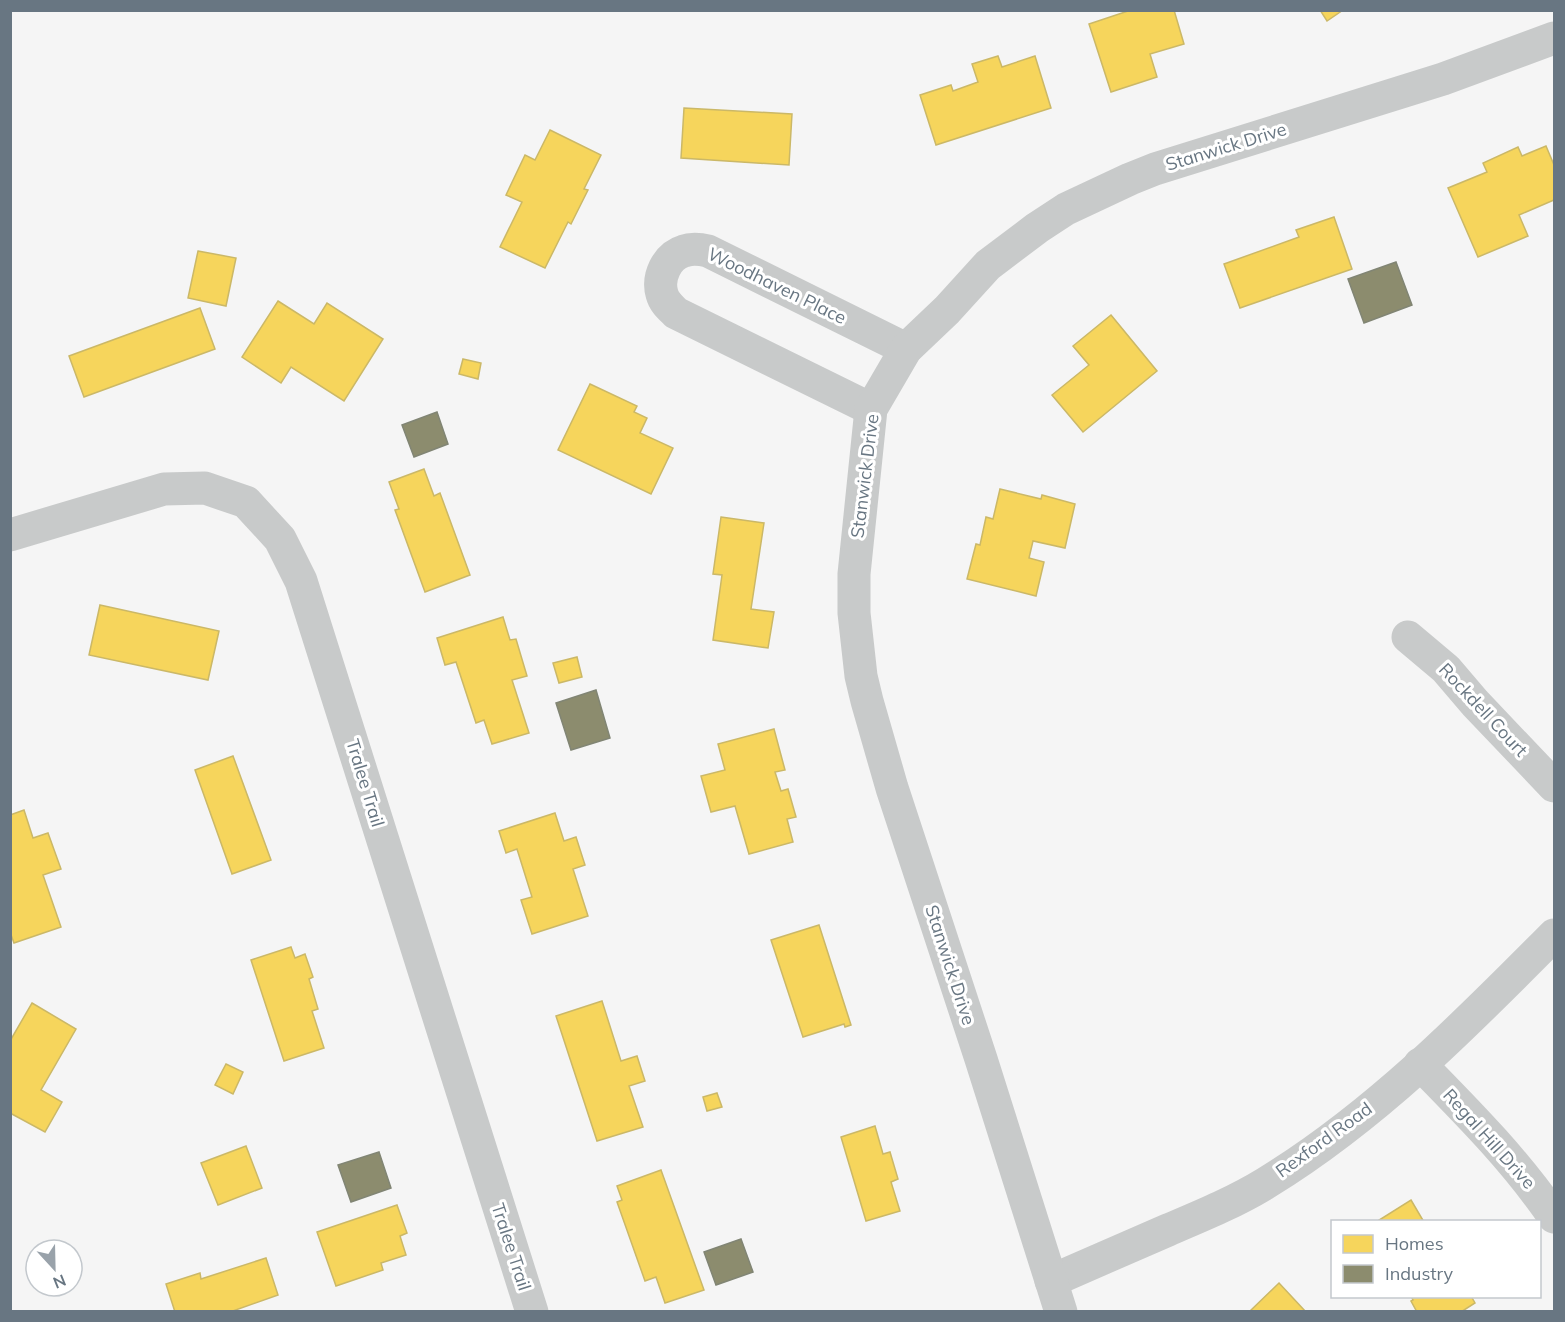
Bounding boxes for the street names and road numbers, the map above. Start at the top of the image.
street label: Stanwick Drive [1163,117,1289,176]
street label: Woodhaven Place [704,242,850,329]
street label: Stanwick Drive [845,412,884,539]
street label: Rockdell Court [1434,658,1533,761]
street label: Tralee Trail [341,736,390,830]
street label: Stanwick Drive [920,902,981,1028]
street label: Regal Hill Drive [1438,1084,1541,1194]
street label: Rexford Road [1271,1097,1376,1182]
street label: Tralee Trail [487,1200,536,1293]

